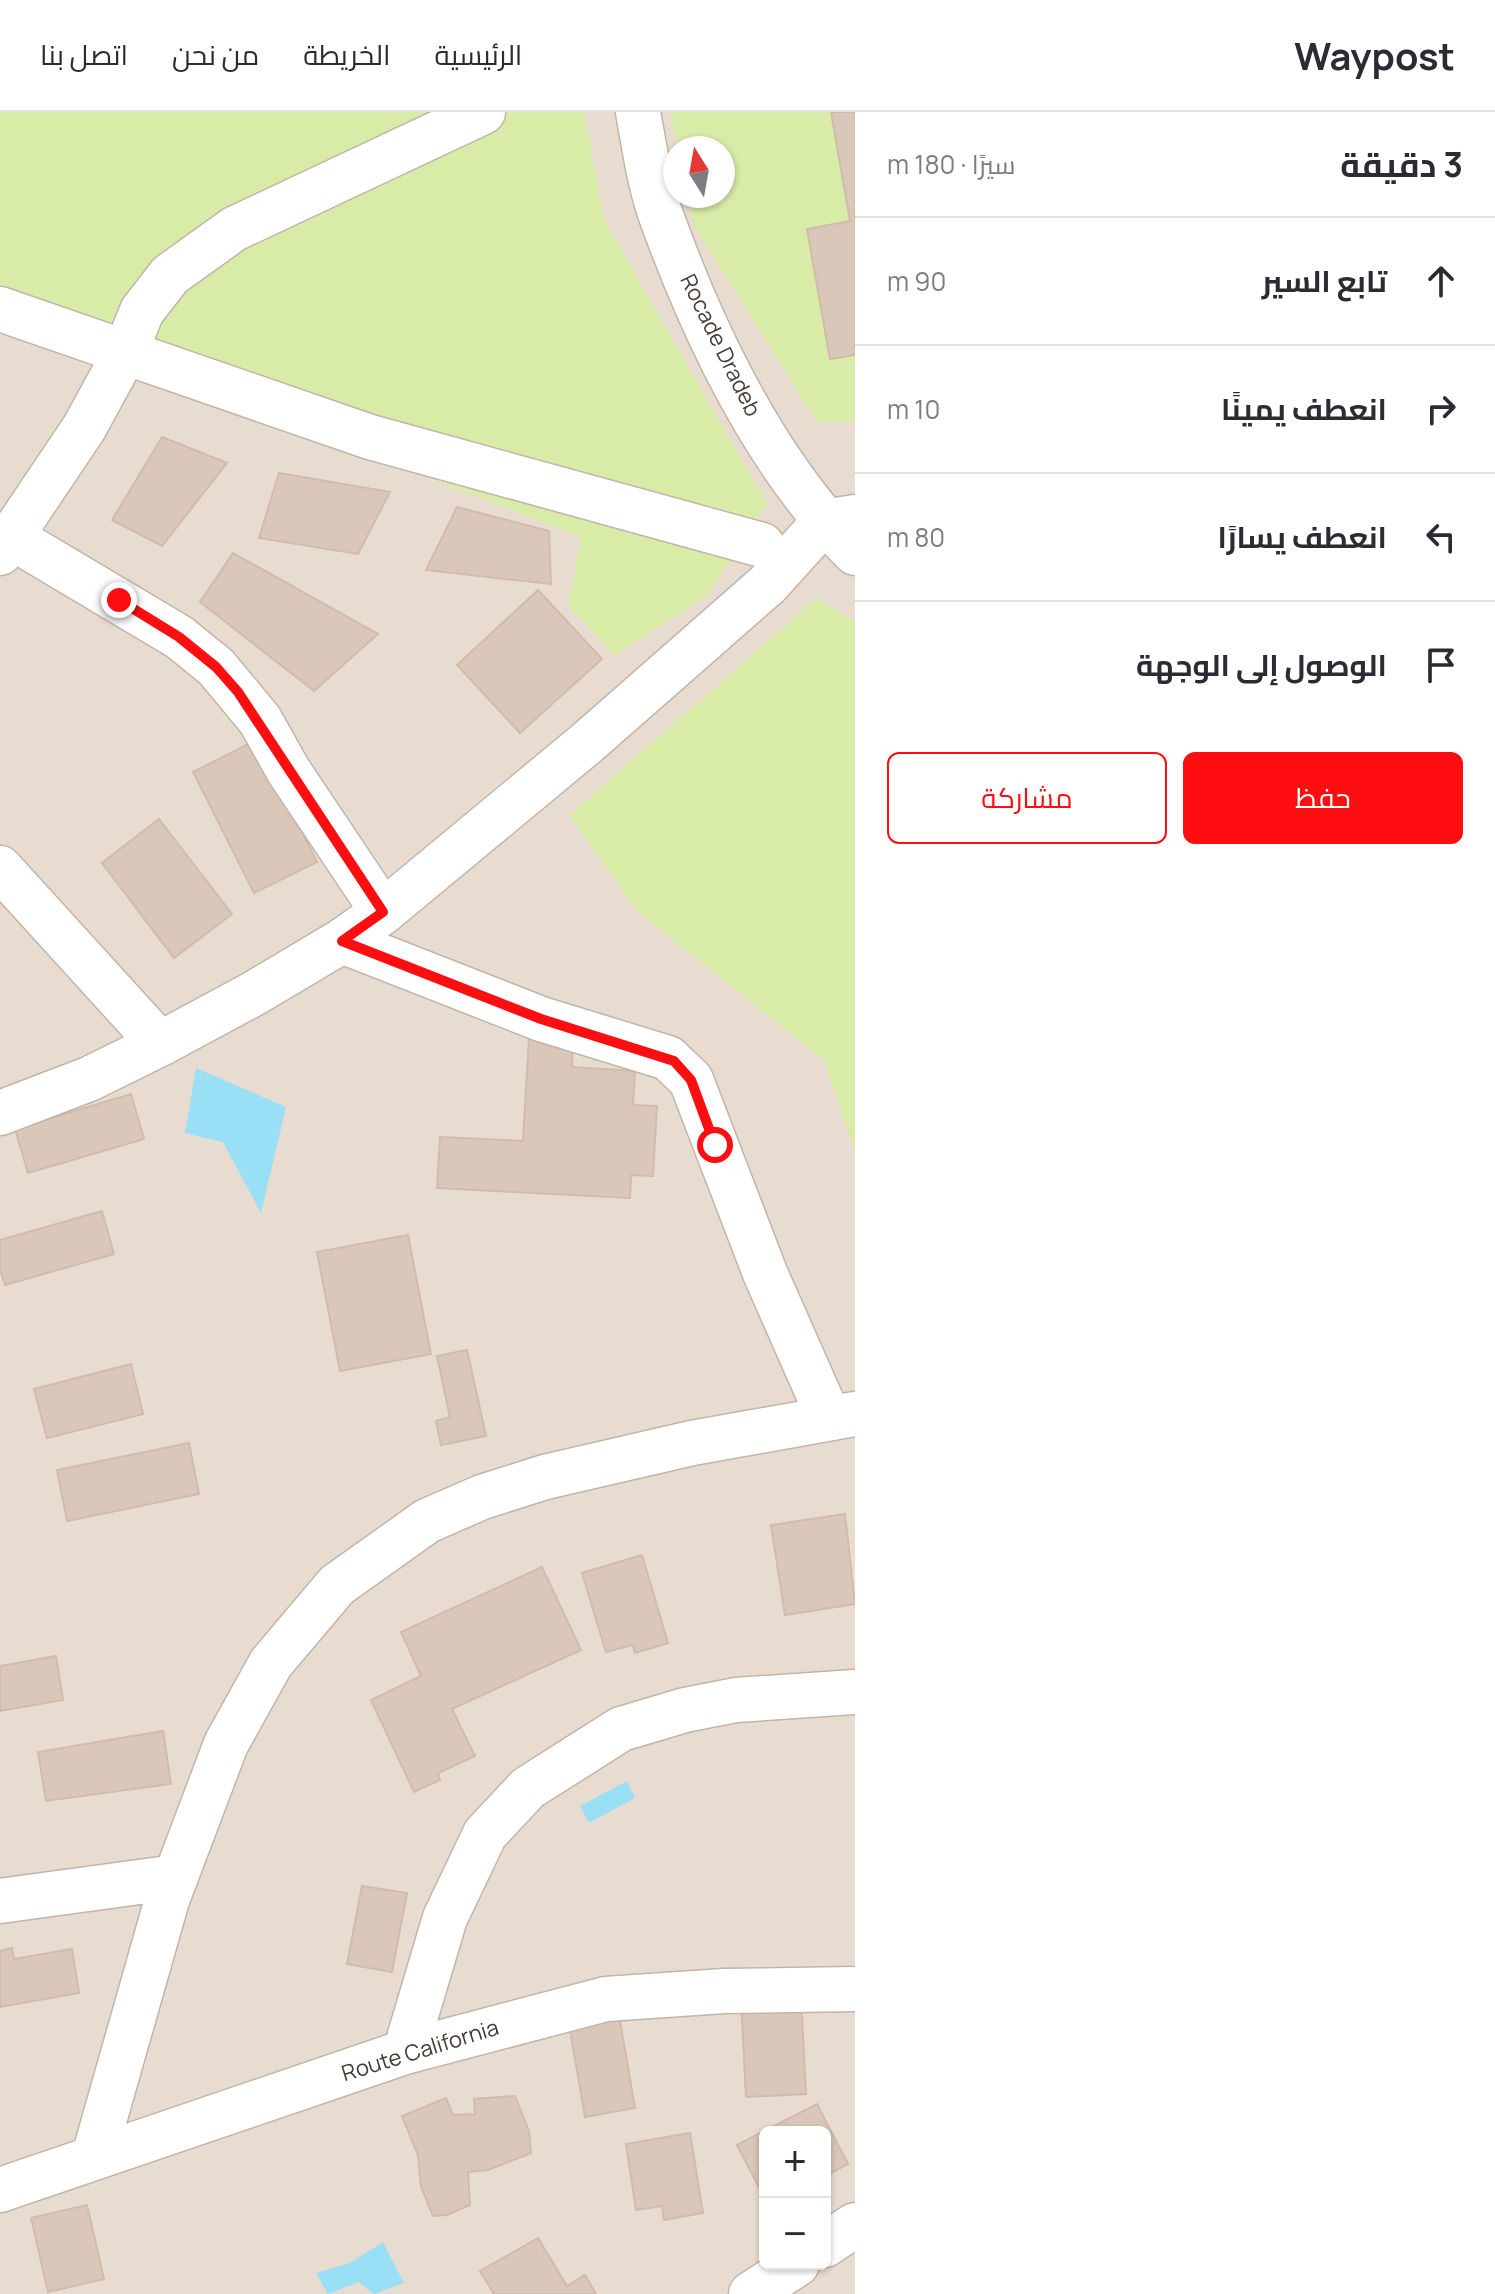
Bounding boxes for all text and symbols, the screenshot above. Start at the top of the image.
text: Waypost [1294,29,1455,81]
text: اتصل بنا [40,35,128,73]
text: من نحن [172,35,259,73]
text: الخريطة [303,35,391,73]
text: الرئيسية [435,35,522,73]
north arrow [663,136,735,208]
text: 3 دقيقة [1340,141,1463,187]
text: سيرًا · 180 m [887,146,1016,182]
icon: ahead [1419,259,1463,303]
text: تابع السير [1262,260,1387,301]
text: 90 m [887,263,946,299]
street label: Rocade Dradeb [674,269,768,421]
icon: right [1419,387,1463,431]
text: انعطف يمينًا [1221,388,1387,429]
text: 10 m [887,391,940,427]
icon: left [1419,515,1463,559]
text: انعطف يسارًا [1217,516,1387,557]
text: 80 m [887,519,945,555]
route end [101,582,137,618]
icon: arrive [1419,643,1463,687]
text: الوصول إلى الوجهة [1136,644,1387,685]
button: مشاركة [887,752,1167,844]
button: حفظ [1183,752,1463,844]
route start [697,1127,733,1163]
street label: Route California [338,2012,502,2088]
map controls [759,2126,831,2270]
button: + [759,2126,831,2198]
button: − [759,2198,831,2270]

